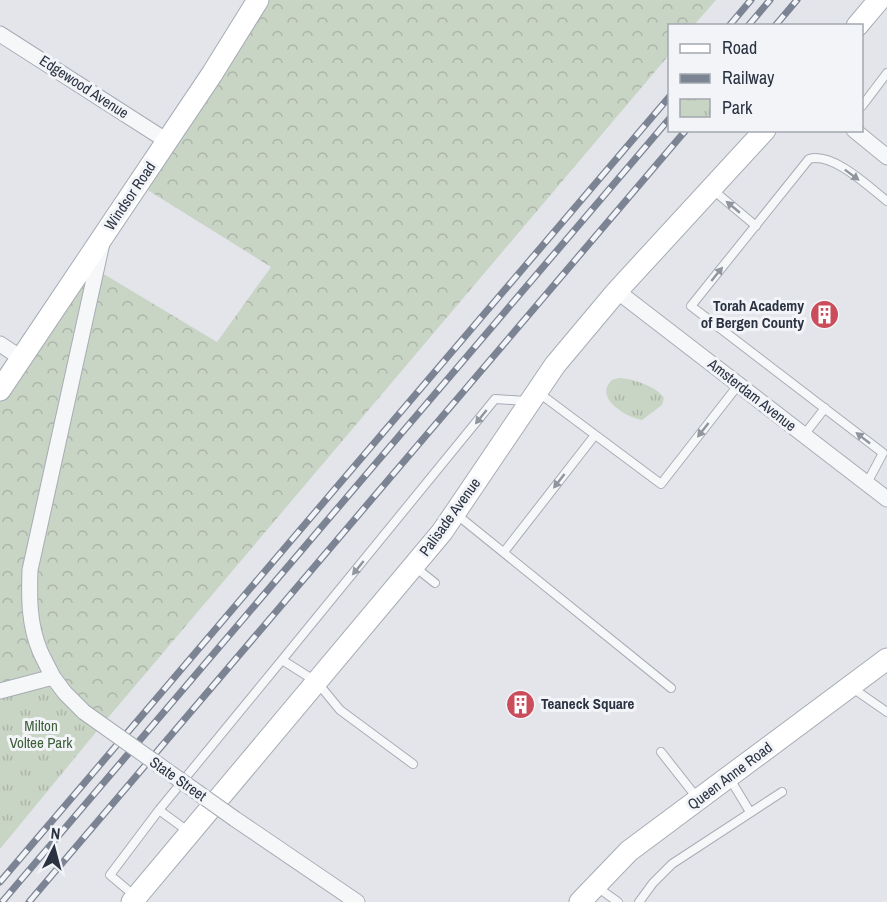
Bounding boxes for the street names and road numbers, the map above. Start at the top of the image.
street label: Edgewood Avenue [36,50,133,123]
street label: Windsor Road [99,157,160,234]
street label: Amsterdam Avenue [703,353,801,436]
street label: Palisade Avenue [414,473,485,560]
street label: Queen Anne Road [683,737,776,814]
street label: State Street [146,751,211,806]

